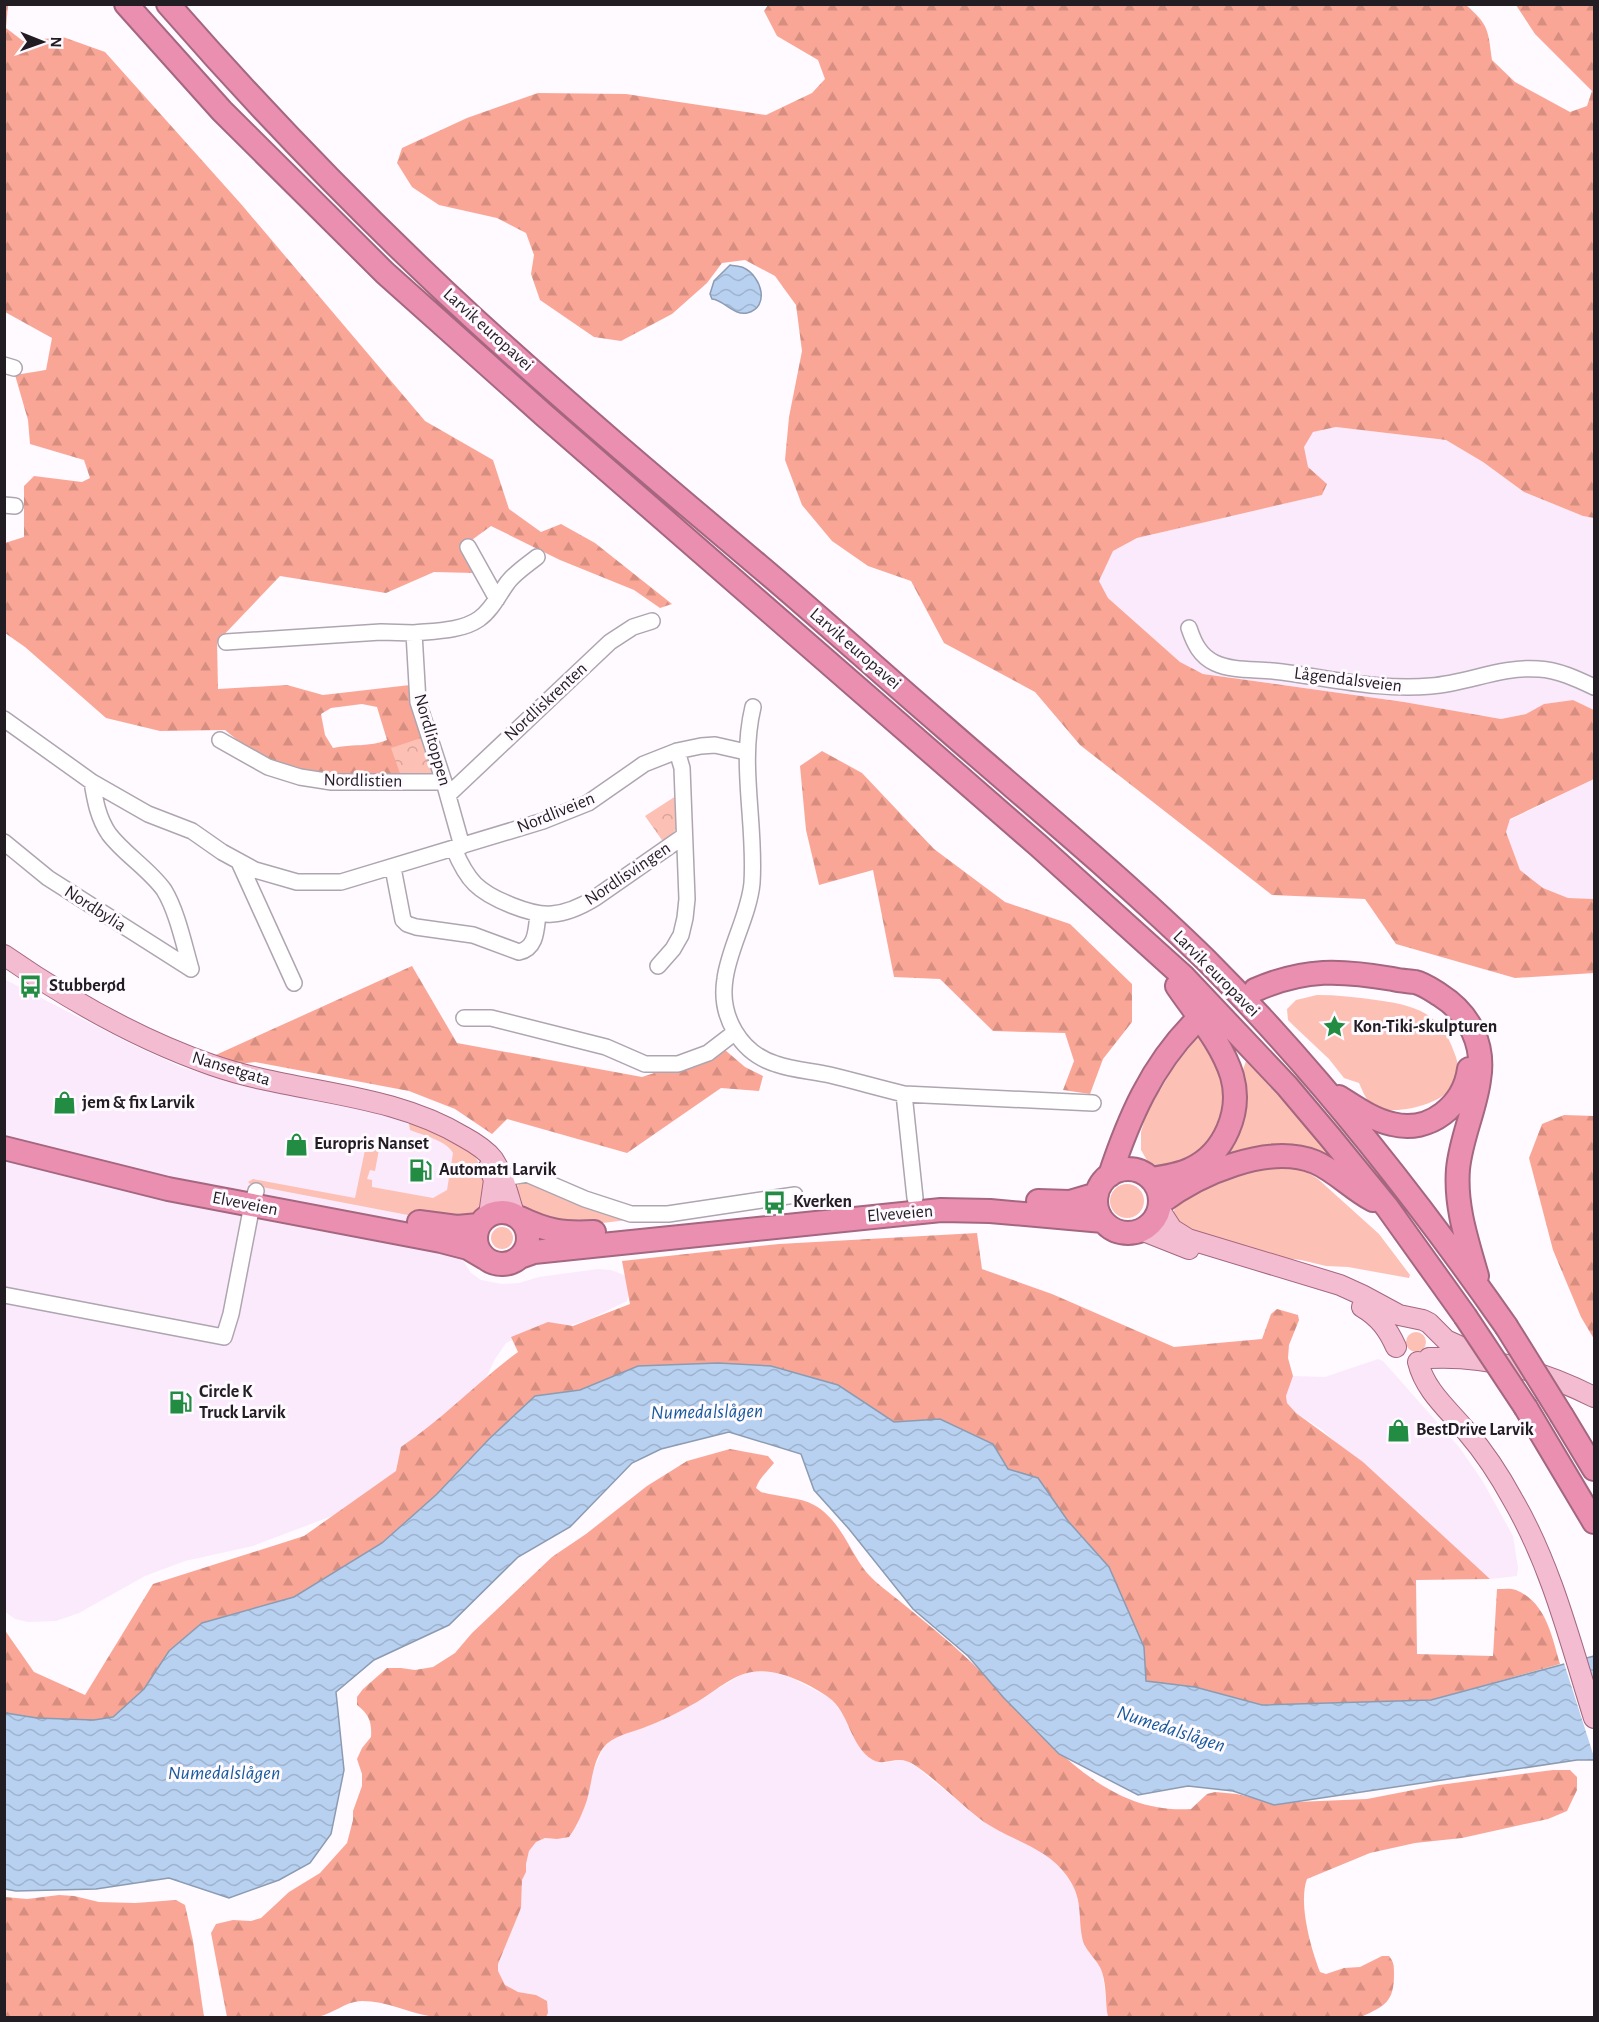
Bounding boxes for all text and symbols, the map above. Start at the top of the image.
north arrow [12,12,72,72]
text: N [48,37,64,48]
street label: Larvik europavei [440,285,536,375]
street label: Larvik europavei [806,605,904,693]
street label: Nordliskrenten [501,659,591,745]
street label: Lågendalsveien [1293,664,1403,696]
street label: Nordlitoppen [410,692,454,788]
street label: Nordlistien [323,771,403,791]
street label: Nordliveien [515,789,597,837]
street label: Nordlisvingen [582,839,674,909]
street label: Nordbylia [61,883,129,935]
street label: Larvik europavei [1169,927,1263,1021]
bus stop icon: Stubberød [18,973,44,999]
place label: Stubberød [49,977,126,995]
place icon: Kon-Tiki-skulpturen [1322,1014,1348,1040]
place label: Kon-Tiki-skulpturen [1353,1018,1497,1036]
street label: Nansetgata [190,1049,272,1089]
shop icon: jem & fix Larvik [51,1090,77,1116]
place label: jem & fix Larvik [82,1094,195,1112]
shop icon: Europris Nanset [283,1131,309,1157]
place label: Europris Nanset [314,1135,429,1153]
fuel station icon: Automat1 Larvik [408,1157,434,1183]
place label: Automat1 Larvik [439,1161,556,1179]
street label: Elveveien [211,1189,279,1219]
bus stop icon: Kverken [762,1189,788,1215]
place label: Kverken [793,1193,852,1211]
street label: Elveveien [866,1202,934,1226]
place label: Circle K Truck Larvik [199,1383,286,1422]
fuel station icon: Circle K Truck Larvik [168,1389,194,1415]
water label: Numedalslågen [651,1401,763,1423]
shop icon: BestDrive Larvik [1385,1417,1411,1443]
place label: BestDrive Larvik [1416,1421,1534,1439]
water label: Numedalslågen [1114,1702,1228,1756]
water label: Numedalslågen [168,1763,280,1783]

